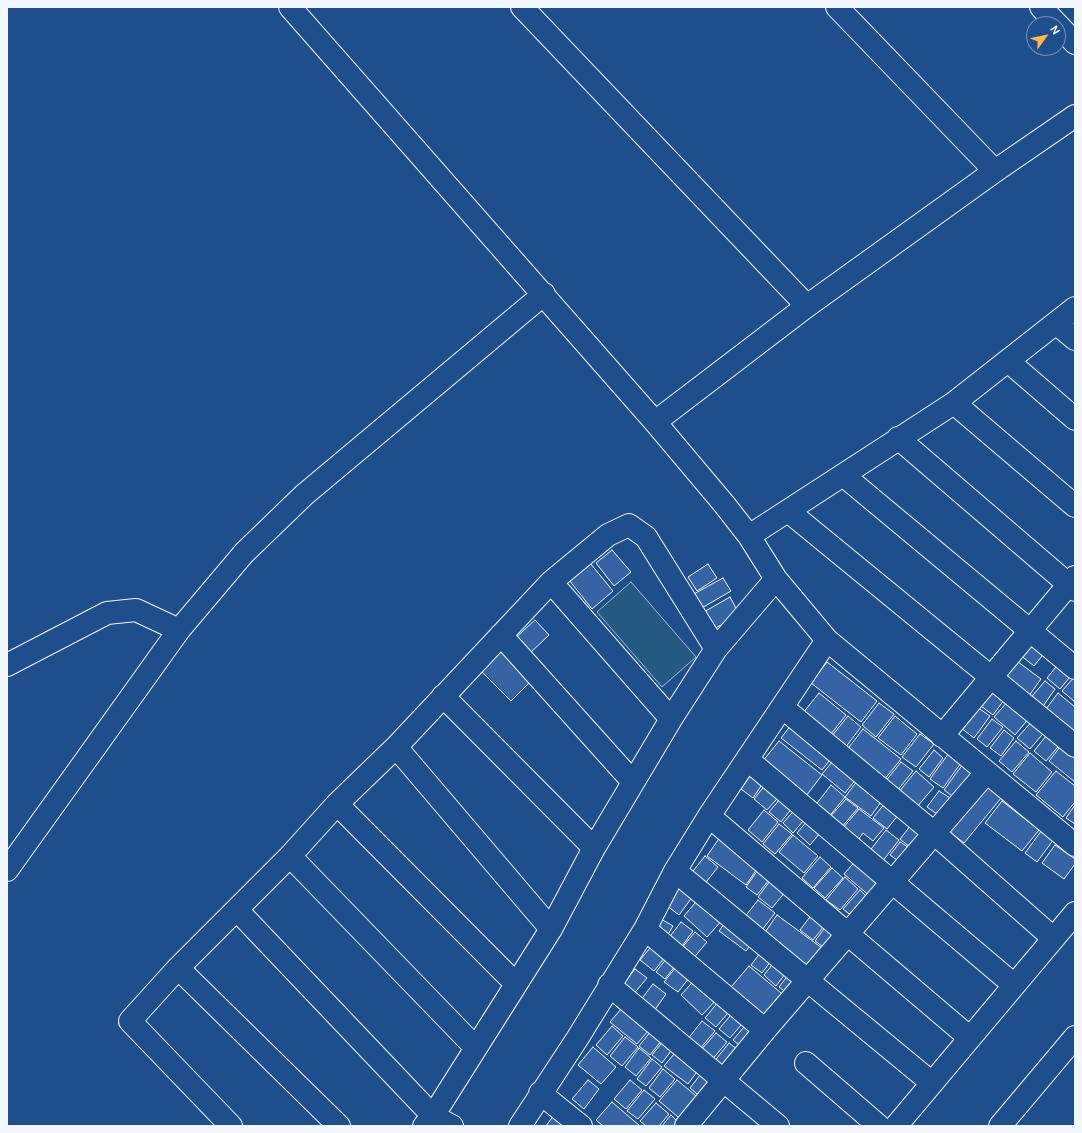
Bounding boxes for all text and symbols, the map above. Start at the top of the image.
north arrow [1026,16,1066,56]
text: N [1047,23,1063,37]

